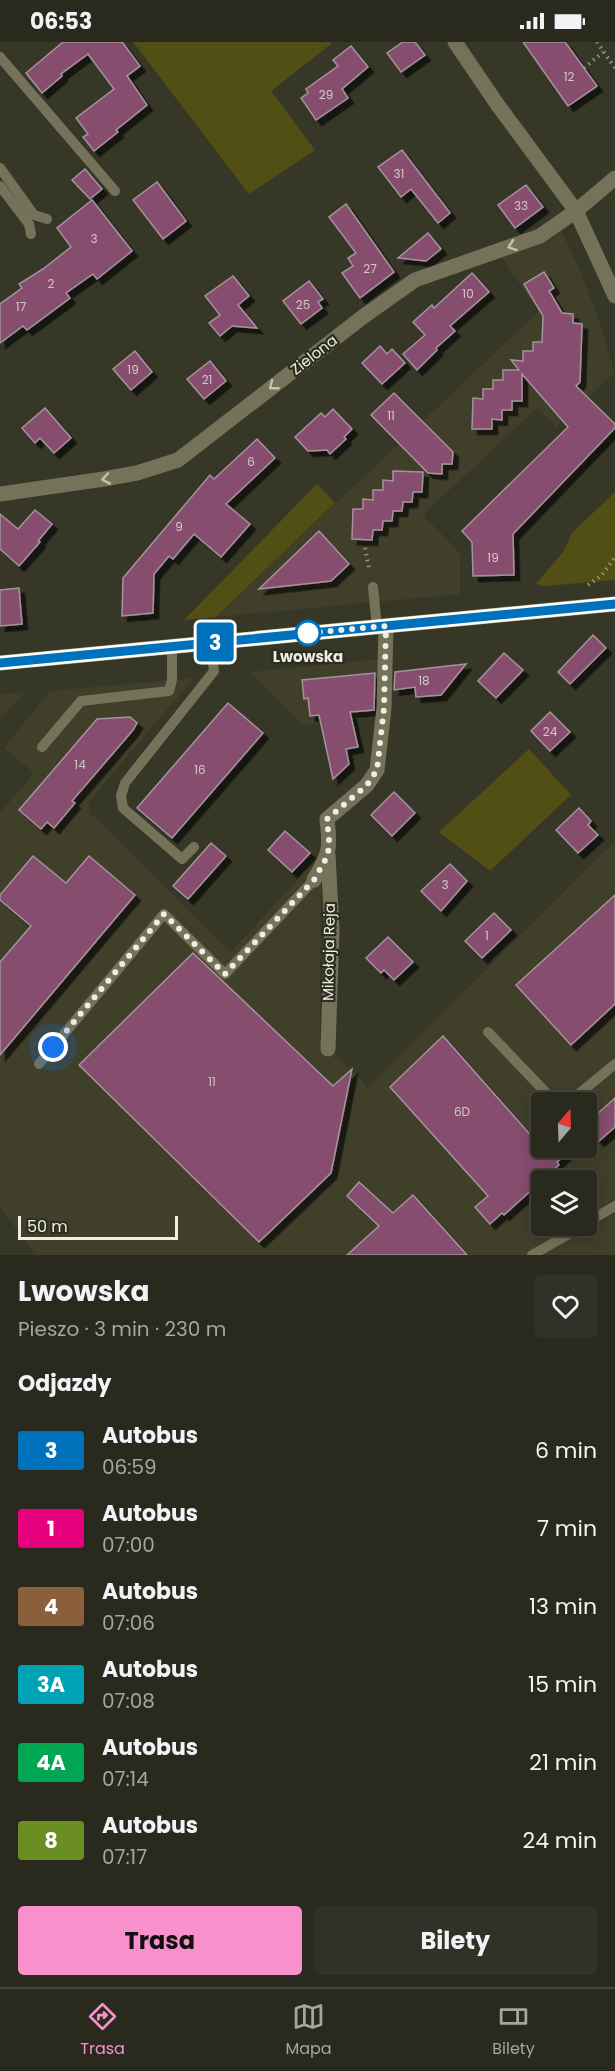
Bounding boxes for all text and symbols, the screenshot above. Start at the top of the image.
text: 06:53 [30,6,92,37]
house number: 12 [564,68,574,85]
house number: 29 [319,86,333,103]
house number: 31 [394,165,404,182]
house number: 33 [514,197,528,214]
house number: 3 [90,230,98,247]
one-way arrow [507,239,518,252]
house number: 27 [363,260,377,277]
house number: 2 [48,275,55,292]
house number: 10 [462,285,474,302]
house number: 25 [296,296,310,313]
house number: 17 [16,298,27,315]
street label: Zielona [286,330,341,380]
house number: 19 [127,361,139,378]
house number: 21 [202,371,212,388]
one-way arrow [269,378,280,389]
house number: 11 [387,407,395,424]
house number: 6 [247,453,255,470]
one-way arrow [102,472,111,484]
house number: 9 [175,518,183,535]
house number: 19 [487,549,499,566]
marker: Lwowska [295,620,321,646]
line badge: 3 [196,622,234,662]
text: 3 [209,628,221,657]
place label: Lwowska [273,646,343,667]
house number: 18 [418,672,430,689]
house number: 24 [543,723,558,740]
house number: 14 [74,756,86,773]
house number: 16 [194,761,206,778]
house number: 3 [441,876,449,893]
street label: Mikołaja Reja [317,903,340,1001]
house number: 1 [485,927,489,944]
your location [38,1032,68,1062]
house number: 11 [208,1073,216,1090]
north arrow [531,1092,597,1158]
map controls [531,1092,597,1236]
house number: 6D [454,1103,470,1120]
button: layers [531,1170,597,1236]
scale bar [18,1213,178,1240]
text: 50 m [27,1215,68,1238]
text: Lwowska [18,1272,150,1311]
button: heart [534,1275,597,1338]
text: Pieszo · 3 min · 230 m [18,1315,226,1343]
text: Odjazdy [18,1368,111,1399]
text: Autobus [102,1420,198,1451]
text: 6 min [535,1435,597,1466]
text: 3 [45,1436,57,1465]
text: 06:59 [102,1453,157,1481]
text: Autobus [102,1498,198,1529]
text: 7 min [537,1513,597,1544]
text: 1 [47,1514,55,1543]
text: 07:00 [102,1531,155,1559]
text: Autobus [102,1576,198,1607]
text: 13 min [529,1591,597,1622]
text: 4 [44,1592,58,1621]
text: 07:06 [102,1609,155,1637]
text: Autobus [102,1654,198,1685]
text: 15 min [528,1669,597,1700]
text: 3A [37,1670,65,1699]
text: 07:08 [102,1687,155,1715]
text: Autobus [102,1732,198,1763]
text: 21 min [529,1747,597,1778]
text: 4A [36,1748,66,1777]
text: 07:14 [102,1765,149,1793]
text: Autobus [102,1810,198,1841]
text: 24 min [522,1825,597,1856]
text: 8 [44,1826,58,1855]
text: 07:17 [102,1843,147,1871]
button: Trasa [18,1906,302,1975]
button: Bilety [314,1906,597,1975]
tab: Trasa [80,2000,125,2061]
tab: Mapa [285,2000,332,2061]
tab: Bilety [492,2000,535,2061]

